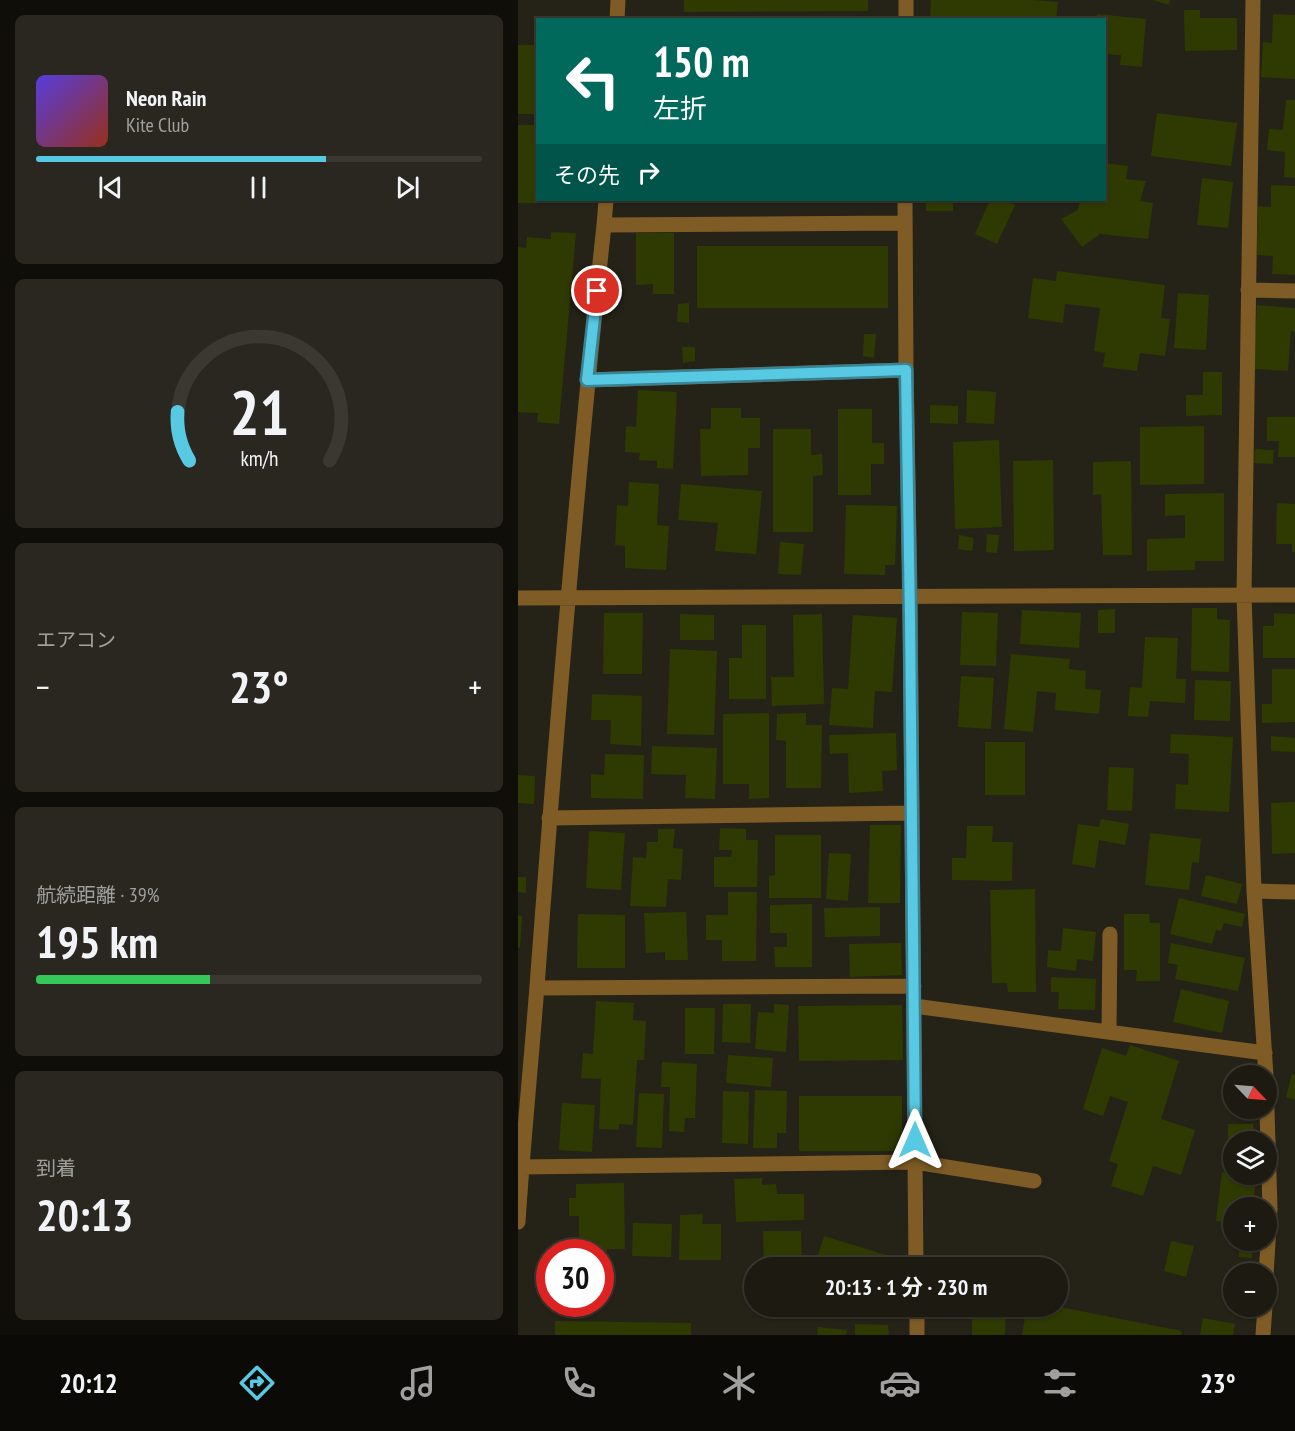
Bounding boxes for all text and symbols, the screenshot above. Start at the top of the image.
text: 150 m [653,34,750,89]
icon: left [554,42,632,120]
text: Neon Rain [126,84,206,112]
text: 左折 [653,91,707,125]
text: Kite Club [126,112,189,138]
icon: right [632,156,665,189]
text: その先 [554,161,620,189]
icon: previous [94,171,127,204]
icon: pause [242,171,275,204]
icon: next [391,171,424,204]
pin [571,265,622,316]
icon: arrive [580,274,613,307]
text: 21 [229,371,289,452]
text: km/h [240,444,278,472]
text: エアコン [36,627,116,653]
text: 23° [229,657,289,715]
text: − [36,665,50,708]
text: + [468,665,482,708]
text: 航続距離 · 39% [36,882,159,908]
text: 195 km [36,912,158,970]
north arrow [1223,1065,1277,1119]
map controls [1223,1065,1277,1317]
position arrow [883,1108,947,1172]
button: layers [1223,1131,1277,1185]
text: 到着 [36,1155,76,1181]
text: 20:13 [36,1185,133,1243]
button: + [1223,1197,1277,1251]
speed limit sign: 30 [536,1239,614,1317]
button: − [1223,1263,1277,1317]
text: 20:13 · 1 分 · 230 m [825,1273,987,1301]
icon: directions [236,1362,278,1404]
icon: music [397,1362,439,1404]
icon: phone [558,1362,600,1404]
icon: climate [718,1362,760,1404]
icon: car [879,1362,921,1404]
icon: filters [1039,1362,1081,1404]
text: 20:12 [59,1366,118,1400]
text: 23° [1200,1366,1236,1400]

